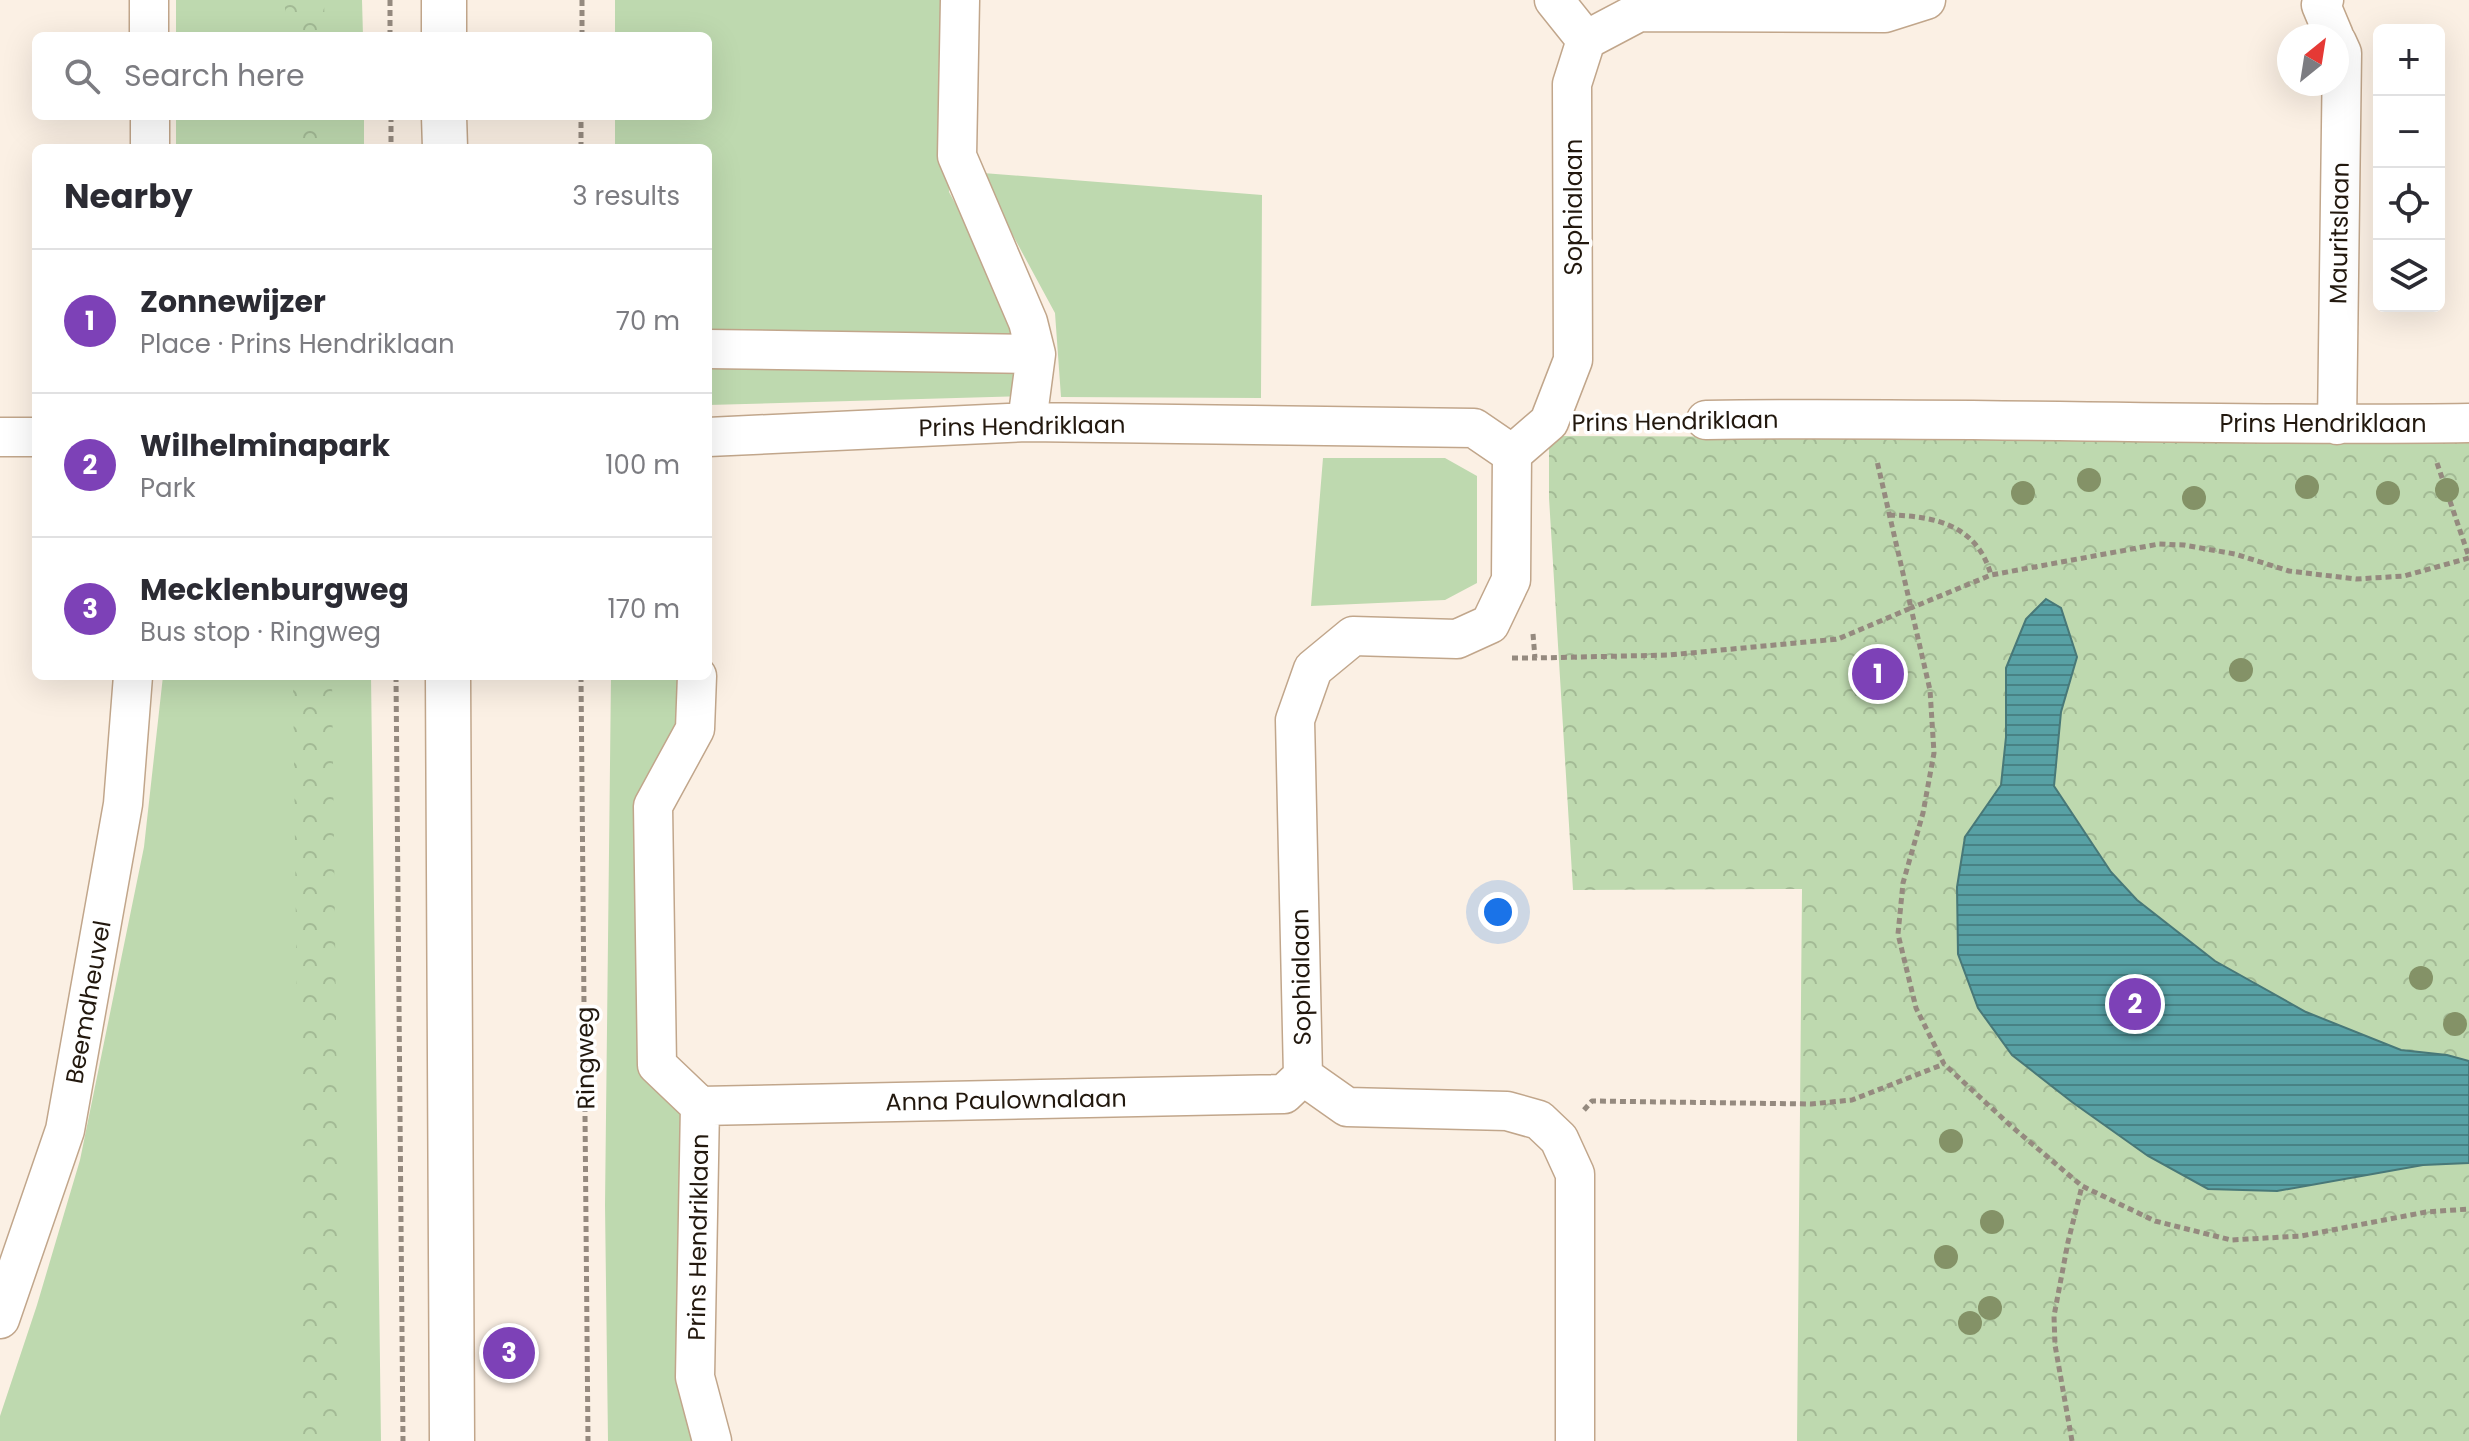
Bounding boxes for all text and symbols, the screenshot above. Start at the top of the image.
north arrow [2277,24,2349,96]
map controls [2373,24,2445,312]
button: + [2373,24,2445,96]
search box [32,32,712,120]
icon: search [60,54,104,98]
text: Search here [124,54,305,97]
button: − [2373,96,2445,168]
street label: Sophialaan [1557,139,1590,275]
street label: Mauritslaan [2321,162,2357,304]
button: locate [2373,168,2445,240]
text: Nearby [64,172,193,220]
text: 3 results [572,178,680,214]
button: layers [2373,240,2445,312]
text: Zonnewijzer [140,280,326,323]
text: 1 [85,303,95,339]
text: 70 m [616,303,680,339]
text: Place · Prins Hendriklaan [140,326,455,362]
street label: Prins Hendriklaan [1571,403,1779,439]
street label: Prins Hendriklaan [2219,407,2427,440]
street label: Prins Hendriklaan [918,408,1126,444]
text: Wilhelminapark [140,424,390,467]
text: 2 [83,447,97,483]
text: 100 m [605,447,680,483]
text: Park [140,470,196,506]
text: Mecklenburgweg [140,568,409,611]
text: 3 [82,591,98,627]
text: 170 m [607,591,680,627]
text: Bus stop · Ringweg [140,614,381,650]
pin: 1 [1852,644,1904,704]
your location [1478,892,1518,932]
street label: Sophialaan [1283,908,1319,1046]
street label: Beemdheuvel [57,918,119,1086]
pin: 2 [2109,974,2161,1034]
street label: Ringweg [568,1006,602,1110]
street label: Anna Paulownalaan [885,1081,1127,1119]
street label: Prins Hendriklaan [680,1133,716,1341]
pin: 3 [483,1323,535,1383]

